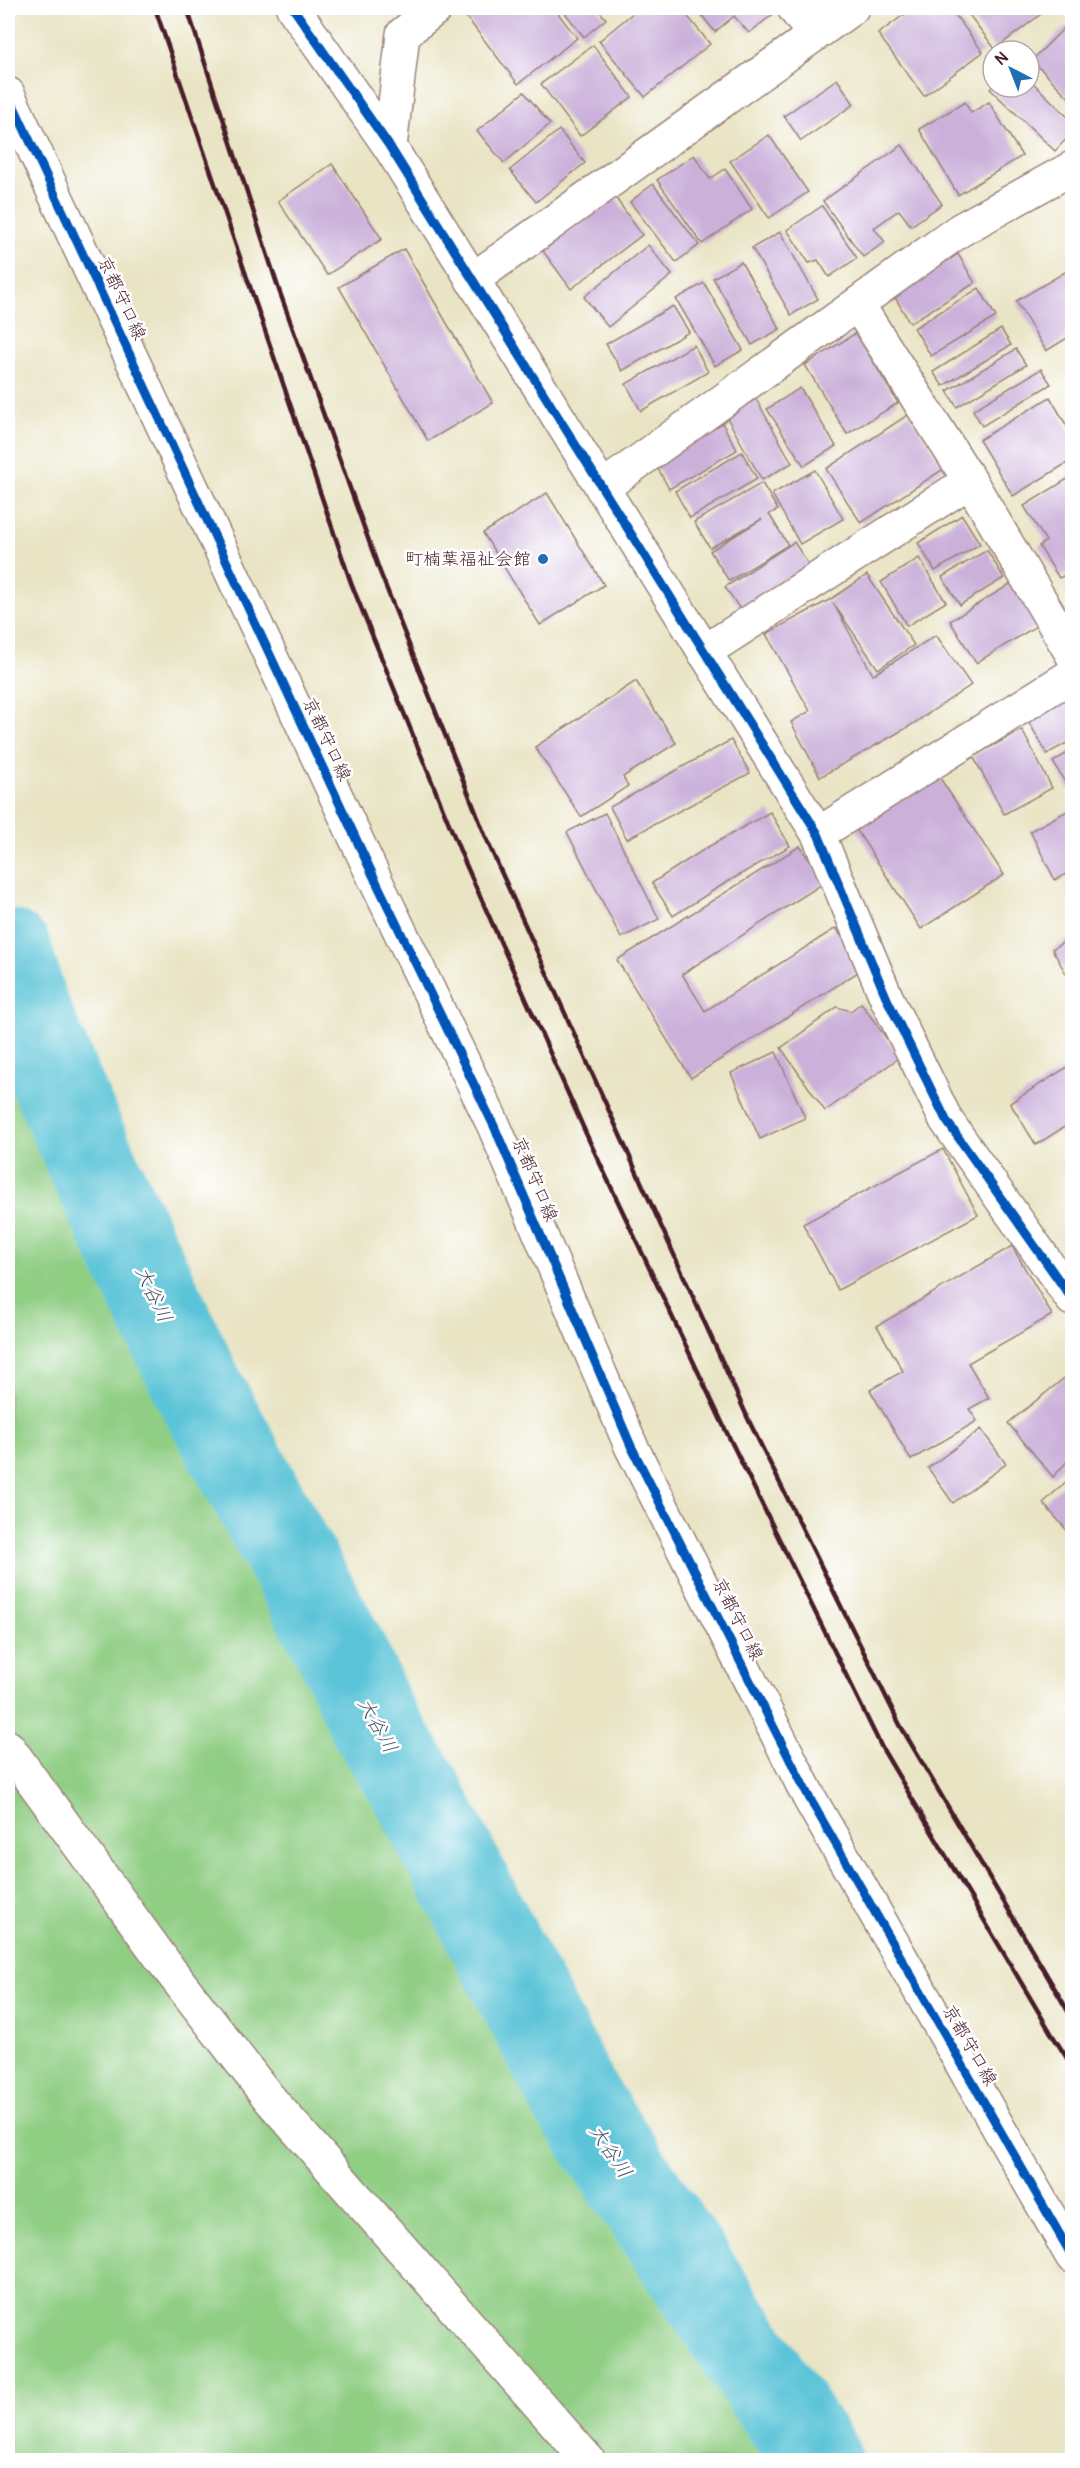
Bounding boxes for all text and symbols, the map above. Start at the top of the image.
north arrow [981,39,1041,99]
text: N [991,47,1012,70]
street label: 京都守口線 [92,253,151,344]
place label: 町楠葉福祉会館 [405,548,531,571]
marker: 町楠葉福祉会館 [536,552,550,566]
street label: 京都守口線 [297,694,356,785]
street label: 京都守口線 [506,1133,563,1225]
water label: 大谷川 [130,1262,178,1327]
street label: 京都守口線 [707,1574,768,1665]
water label: 大谷川 [352,1693,403,1758]
street label: 京都守口線 [937,2001,1002,2090]
water label: 大谷川 [583,2119,638,2183]

